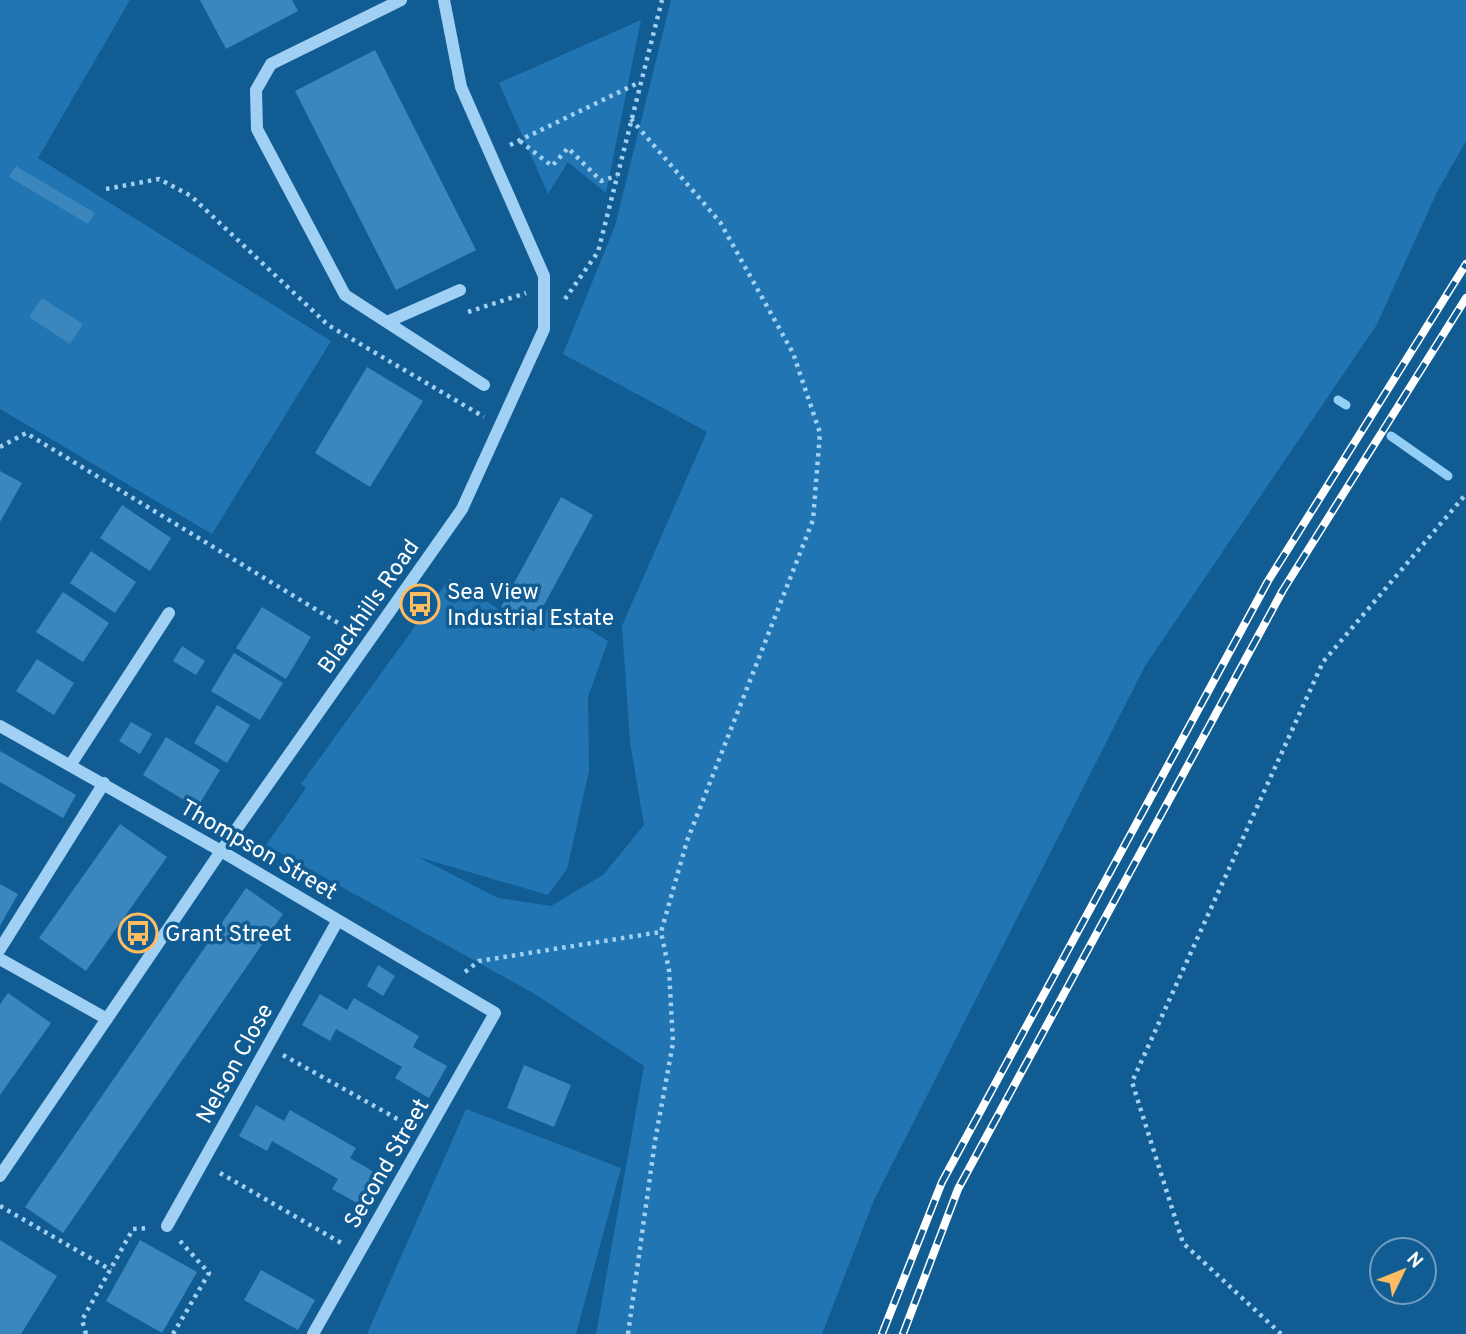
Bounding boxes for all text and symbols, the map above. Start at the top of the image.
street label: Blackhills Road [313,535,427,680]
place label: Sea View Industrial Estate [447,579,614,634]
bus stop icon: Sea View Industrial Estate [399,583,441,625]
street label: Thompson Street [174,794,342,908]
bus stop icon: Grant Street [117,912,159,954]
place label: Grant Street [165,921,292,950]
street label: Nelson Close [191,999,281,1129]
street label: Second Street [339,1094,437,1235]
north arrow [1368,1236,1438,1306]
text: N [1401,1248,1427,1274]

